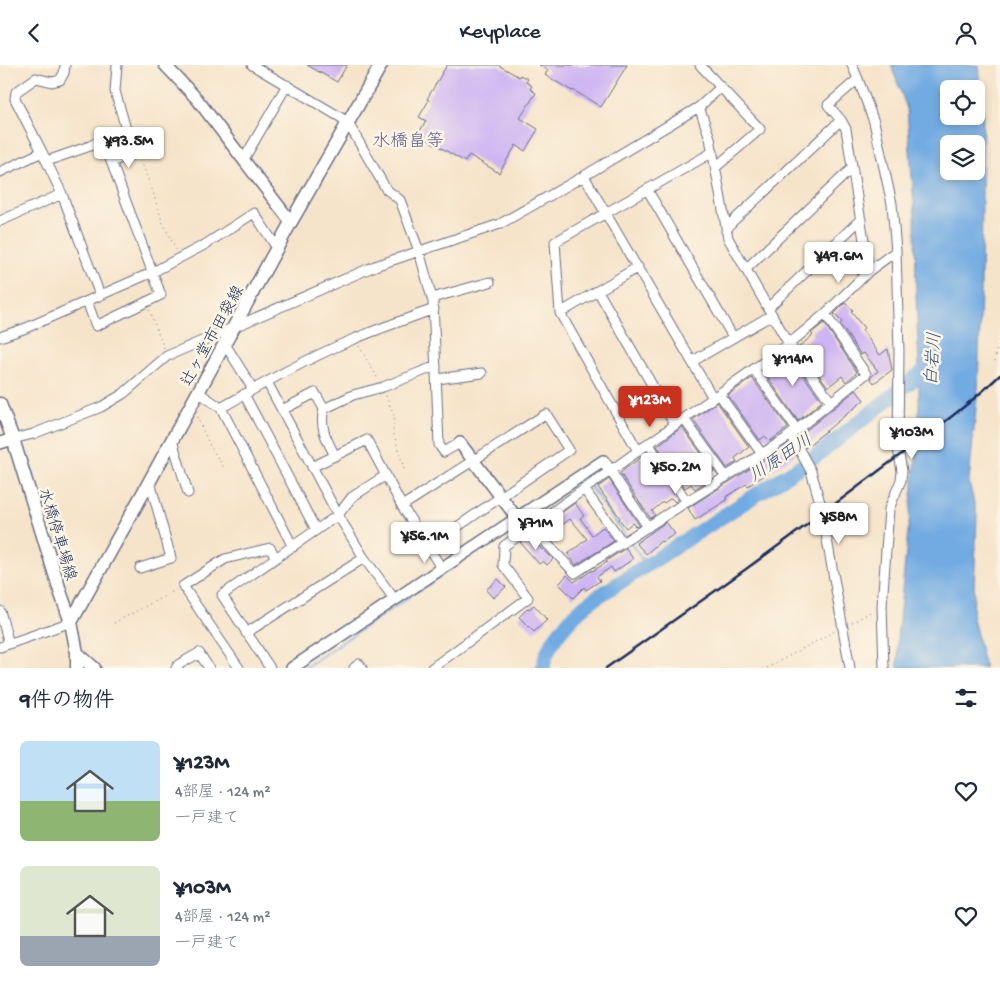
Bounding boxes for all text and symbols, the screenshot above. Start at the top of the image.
icon: back [20,19,48,47]
icon: person [952,19,980,47]
text: Keyplace [459,20,541,46]
map controls [940,80,985,180]
button: locate [940,80,985,125]
pin: ¥93.5M [88,127,170,169]
district label: 水橋畠等 [372,131,444,153]
text: ¥93.5M [105,133,153,152]
button: layers [940,135,985,180]
pin: ¥49.6M [798,241,880,284]
text: ¥49.6M [815,248,863,267]
street label: 辻ヶ堂市田袋線 [177,282,250,390]
water label: 白岩川 [921,331,947,387]
pin: ¥114M [758,345,828,387]
text: ¥114M [773,351,813,370]
pin: ¥123M [615,385,685,428]
text: ¥123M [629,392,671,411]
pin: ¥103M [877,417,947,460]
text: ¥103M [891,424,933,443]
water label: 川原田川 [746,430,817,488]
pin: ¥50.2M [635,453,717,495]
text: ¥50.2M [652,459,700,478]
street label: 水橋停車場線 [33,486,81,584]
pin: ¥58M [809,503,869,545]
pin: ¥71M [506,509,566,551]
text: ¥58M [821,509,857,528]
text: ¥71M [519,515,553,534]
pin: ¥56.1M [384,521,466,564]
text: ¥56.1M [402,528,448,547]
icon: filters [952,684,980,712]
text: 9件の物件 [20,690,115,715]
text: ¥123M [175,752,229,777]
icon: home [60,761,120,821]
icon: heart [952,777,980,805]
text: 4部屋 · 124 m² [175,784,271,803]
text: 一戸建て [175,810,239,829]
text: ¥103M [175,877,231,902]
icon: home [60,886,120,946]
icon: heart [952,902,980,930]
text: 4部屋 · 124 m² [175,909,271,928]
text: 一戸建て [175,935,239,954]

